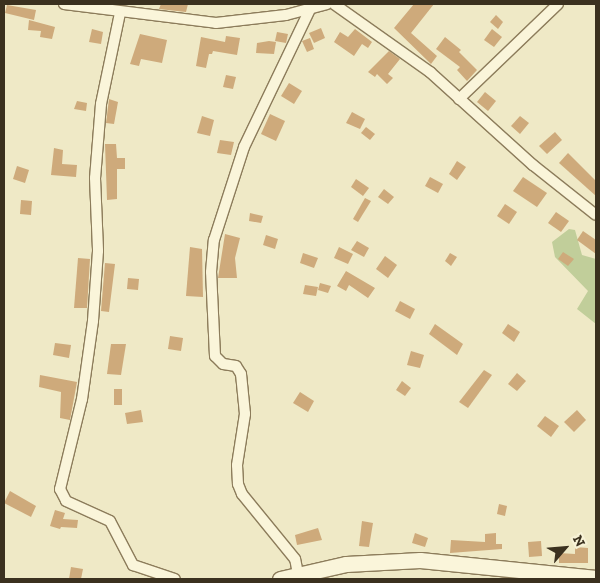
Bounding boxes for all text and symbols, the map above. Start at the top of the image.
north arrow [540,523,590,573]
text: N [569,532,589,550]

